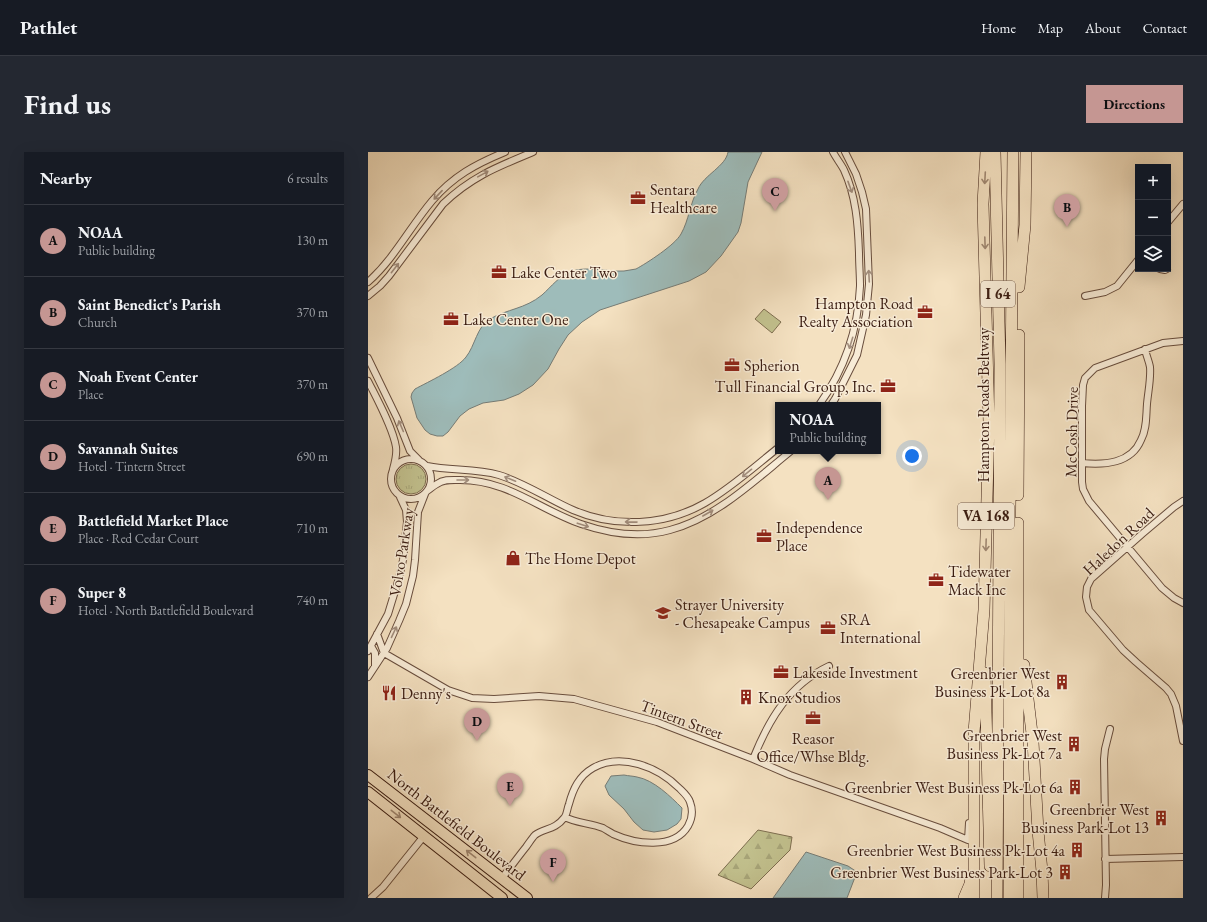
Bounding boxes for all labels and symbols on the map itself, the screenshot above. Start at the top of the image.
one-way arrow [477,170,489,177]
one-way arrow [981,171,988,184]
pin: C [762,178,788,211]
place label: Sentara Healthcare [650,179,717,218]
one-way arrow [847,180,854,193]
office icon: Sentara Healthcare [629,189,647,207]
one-way arrow [433,190,442,200]
pin: B [1054,194,1080,227]
one-way arrow [981,236,988,249]
place label: Lake Center Two [511,262,617,283]
one-way arrow [391,263,400,274]
office icon: Lake Center Two [490,263,508,281]
one-way arrow [865,270,873,283]
road number: I 64 [981,281,1015,307]
place label: Hampton Road Realty Association [798,293,914,332]
office icon: Hampton Road Realty Association [916,303,934,321]
place label: Lake Center One [463,309,568,330]
office icon: Lake Center One [442,310,460,328]
street label: Hampton Roads Beltway [973,327,994,483]
one-way arrow [847,336,854,349]
place label: Spherion [744,355,800,376]
office icon: Spherion [723,356,741,374]
place label: Tull Financial Group, Inc. [714,376,876,397]
office icon: Tull Financial Group, Inc. [879,377,897,395]
street label: McCosh Drive [1060,386,1083,478]
one-way arrow [396,421,404,433]
your location [902,446,922,466]
pin: A [815,467,841,500]
one-way arrow [742,468,753,477]
one-way arrow [504,474,516,482]
one-way arrow [456,476,469,484]
street label: Haledon Road [1078,502,1159,580]
road number: VA 168 [958,503,1014,529]
street label: Volvo Parkway [384,505,419,598]
one-way arrow [702,509,714,517]
place label: Independence Place [776,517,862,556]
one-way arrow [625,518,638,526]
one-way arrow [577,521,589,529]
office icon: Independence Place [755,527,773,545]
one-way arrow [982,538,989,551]
place label: The Home Depot [525,548,636,569]
shop icon: The Home Depot [504,549,522,567]
place label: Tidewater Mack Inc [948,561,1011,600]
office icon: Tidewater Mack Inc [927,571,945,589]
place label: Strayer University - Chesapeake Campus [675,594,810,633]
school or university icon: Strayer University - Chesapeake Campus [654,604,672,622]
place label: SRA International [840,609,921,648]
office icon: SRA International [819,619,837,637]
one-way arrow [391,626,399,638]
place label: Lakeside Investment [793,662,918,683]
office icon: Lakeside Investment [772,663,790,681]
place label: Greenbrier West Business Pk-Lot 8a [935,663,1051,702]
building icon: Greenbrier West Business Pk-Lot 8a [1053,673,1071,691]
place label: Denny's [401,683,451,704]
restaurant icon: Denny's [380,684,398,702]
place label: Knox Studios [758,687,841,708]
building icon: Knox Studios [737,688,755,706]
street label: Tintern Street [638,695,726,744]
pin: D [464,708,490,741]
office icon: Reasor Office/Whse Bldg. [804,709,822,727]
place label: Greenbrier West Business Pk-Lot 7a [947,725,1063,764]
place label: Reasor Office/Whse Bldg. [757,728,869,767]
building icon: Greenbrier West Business Pk-Lot 7a [1065,735,1083,753]
street label: North Battlefield Boulevard [383,764,531,886]
pin: E [497,773,523,806]
place label: Greenbrier West Business Pk-Lot 6a [845,777,1064,798]
building icon: Greenbrier West Business Pk-Lot 6a [1066,778,1084,796]
place label: Greenbrier West Business Park-Lot 13 [1021,799,1149,838]
building icon: Greenbrier West Business Park-Lot 13 [1152,809,1170,827]
one-way arrow [391,810,402,818]
place label: Greenbrier West Business Pk-Lot 4a [847,840,1066,861]
building icon: Greenbrier West Business Pk-Lot 4a [1068,841,1086,859]
pin: F [540,849,566,882]
one-way arrow [466,850,477,859]
place label: Greenbrier West Business Park-Lot 3 [830,862,1053,883]
building icon: Greenbrier West Business Park-Lot 3 [1056,863,1074,881]

